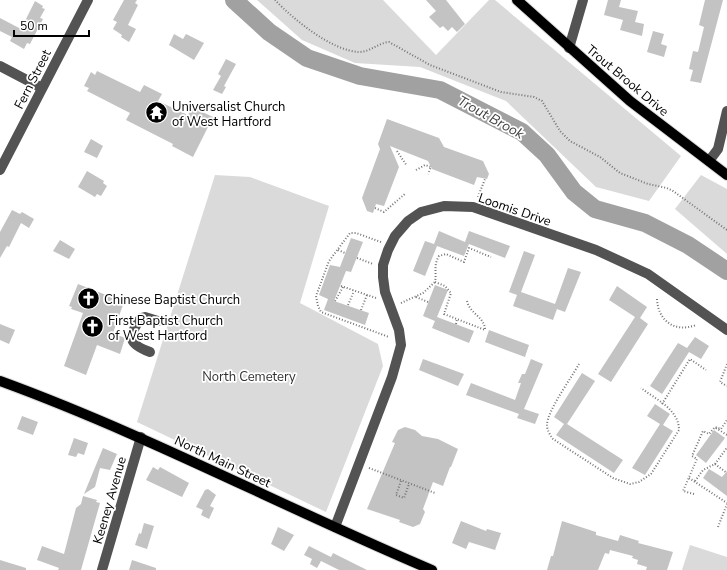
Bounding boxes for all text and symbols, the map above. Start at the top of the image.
scale bar [14,12,89,38]
text: 50 m [20,18,48,34]
street label: Trout Brook Drive [582,41,672,121]
street label: Fern Street [10,46,56,112]
water label: Trout Brook [454,91,528,144]
place label: Universalist Church of West Hartford [172,98,285,131]
temple icon: Universalist Church of West Hartford [143,100,169,126]
street label: Loomis Drive [476,189,554,231]
church icon: Chinese Baptist Church [76,286,102,312]
place label: Chinese Baptist Church [104,291,240,309]
place label: First Baptist Church of West Hartford [108,312,223,345]
church icon: First Baptist Church of West Hartford [79,314,105,340]
park label: North Cemetery [202,368,296,386]
street label: North Main Street [171,432,274,492]
street label: Keeney Avenue [89,454,131,546]

